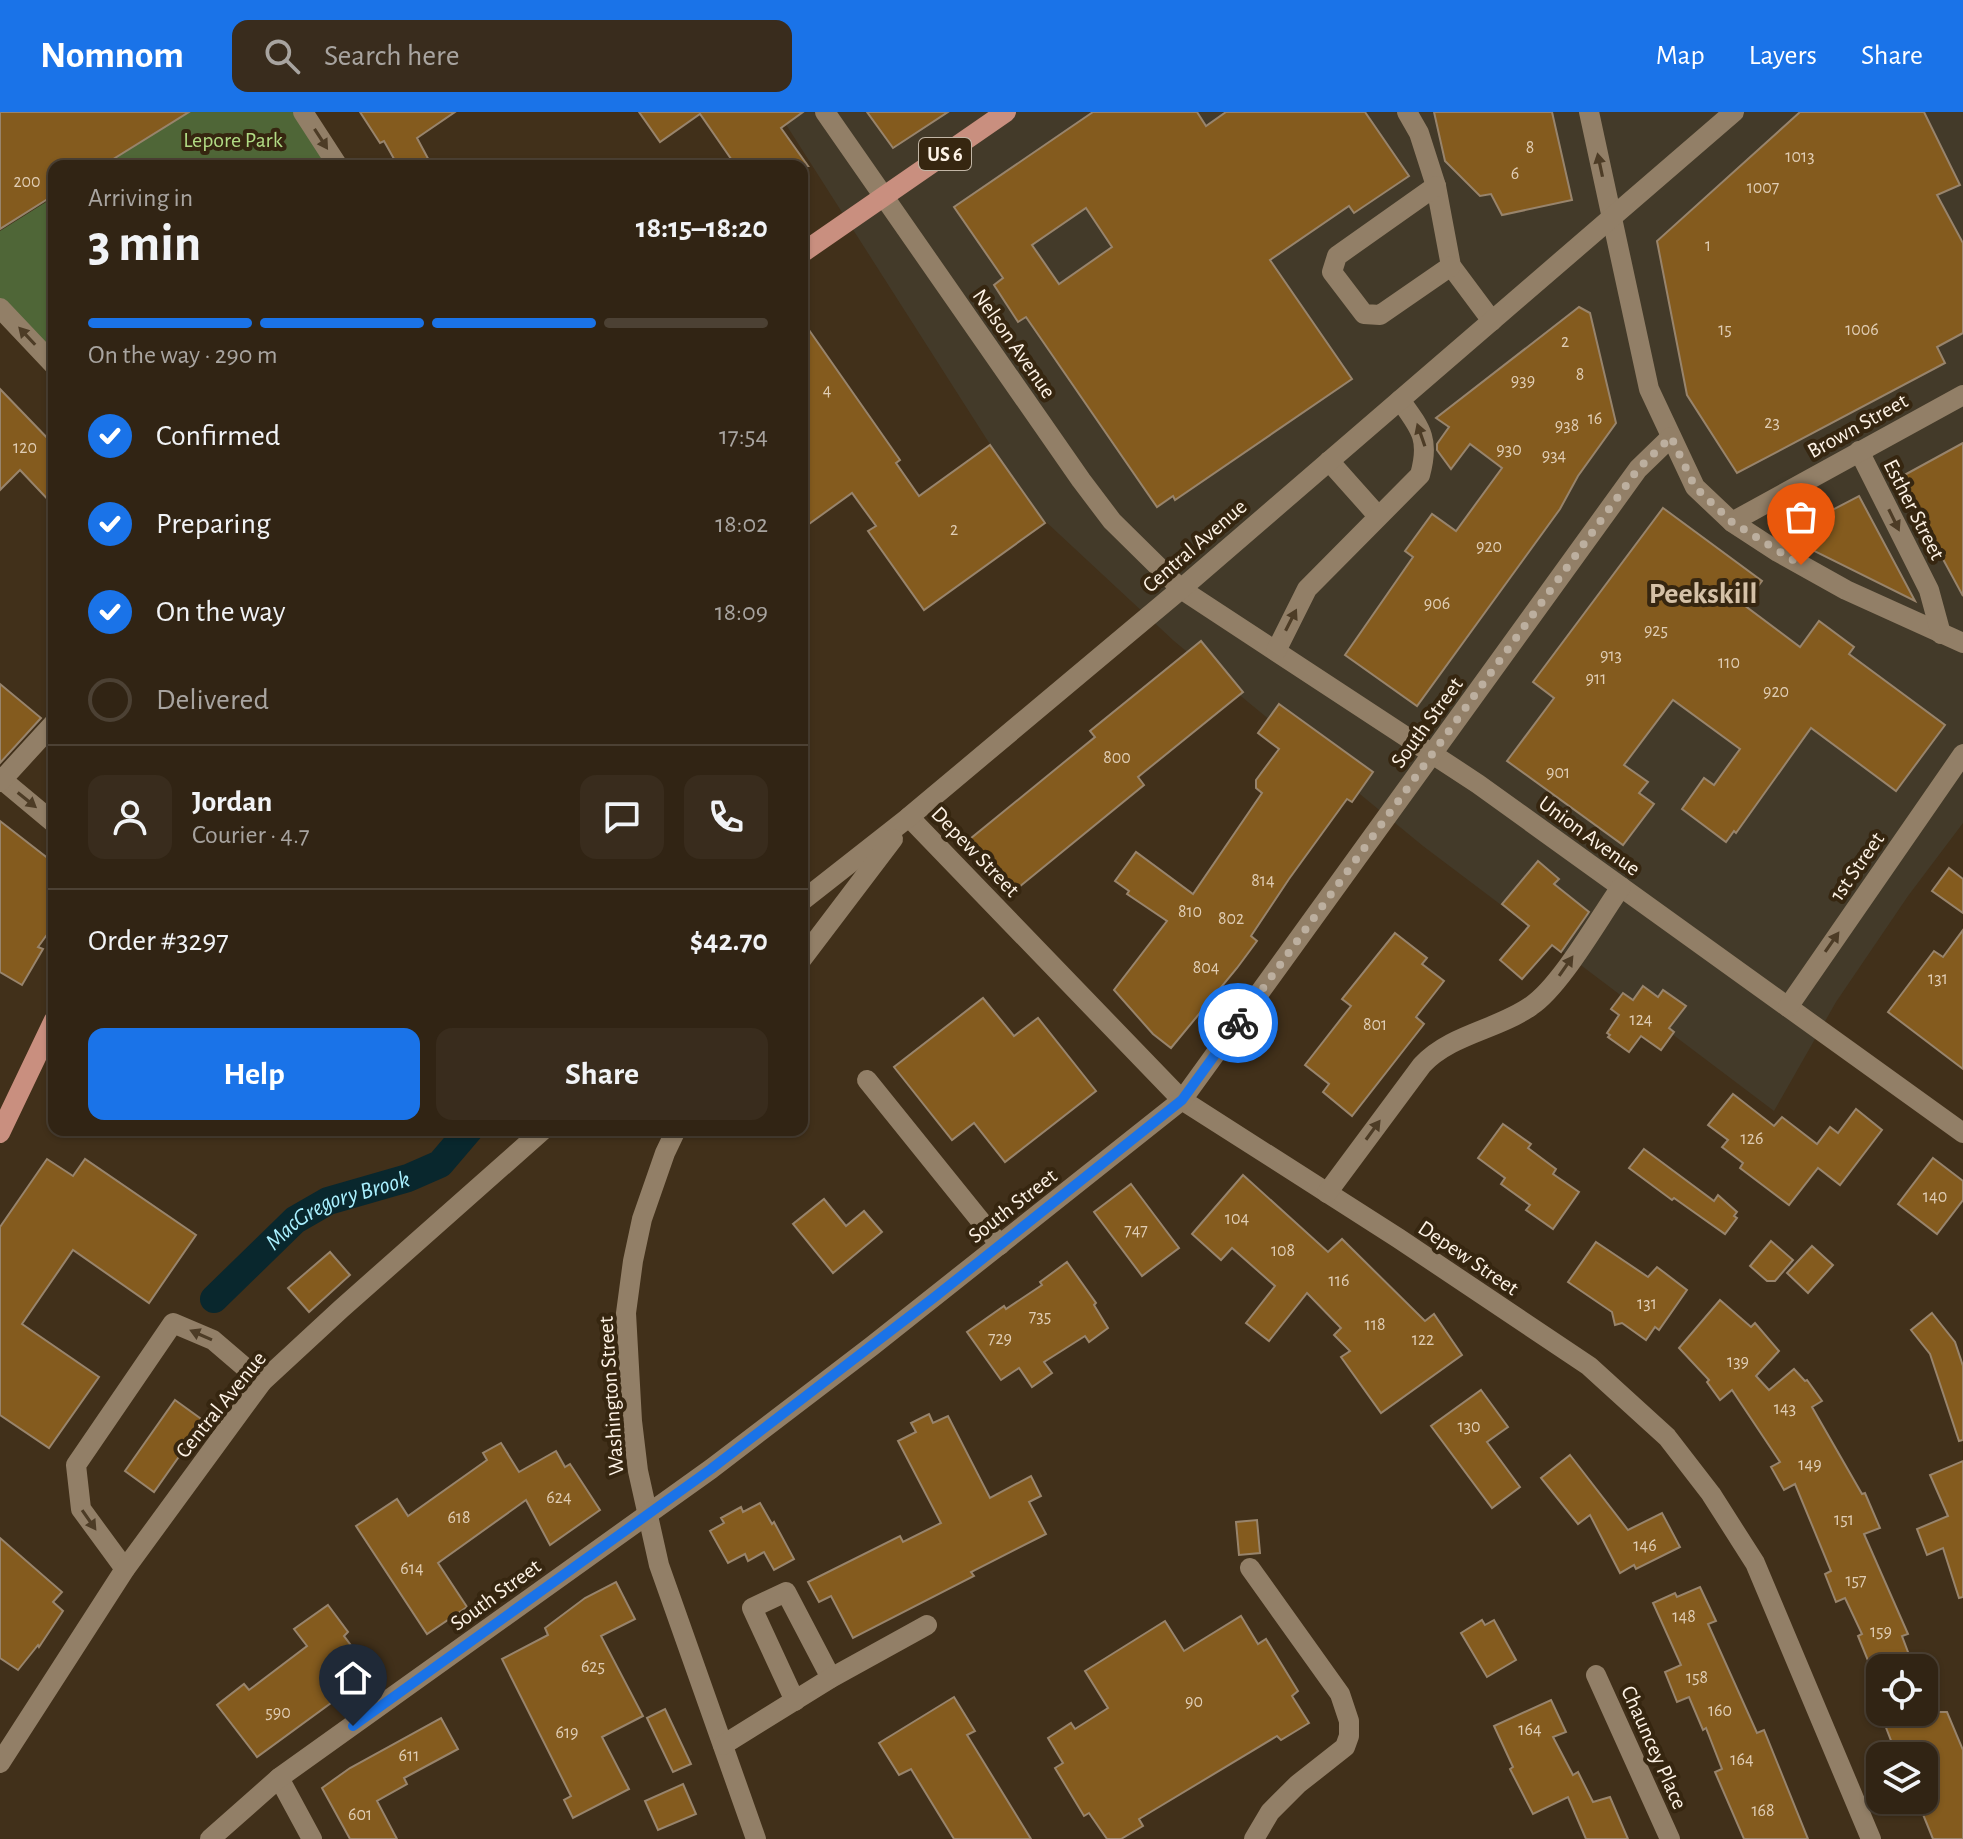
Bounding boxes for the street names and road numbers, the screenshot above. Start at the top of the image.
road number: US 6 [919,138,971,170]
street label: Nelson Avenue [968,285,1060,402]
street label: Brown Street [1804,389,1911,462]
street label: Esther Street [1879,456,1949,563]
street label: Central Avenue [1138,495,1251,597]
street label: South Street [1387,673,1467,772]
street label: Union Avenue [1535,792,1644,880]
street label: Depew Street [927,802,1023,901]
street label: 1st Street [1825,828,1888,905]
street label: South Street [964,1165,1061,1247]
street label: Depew Street [1414,1216,1523,1299]
street label: Washington Street [594,1316,628,1476]
street label: Central Avenue [171,1347,270,1462]
street label: South Street [446,1555,545,1635]
street label: Chauncey Place [1617,1682,1691,1812]

